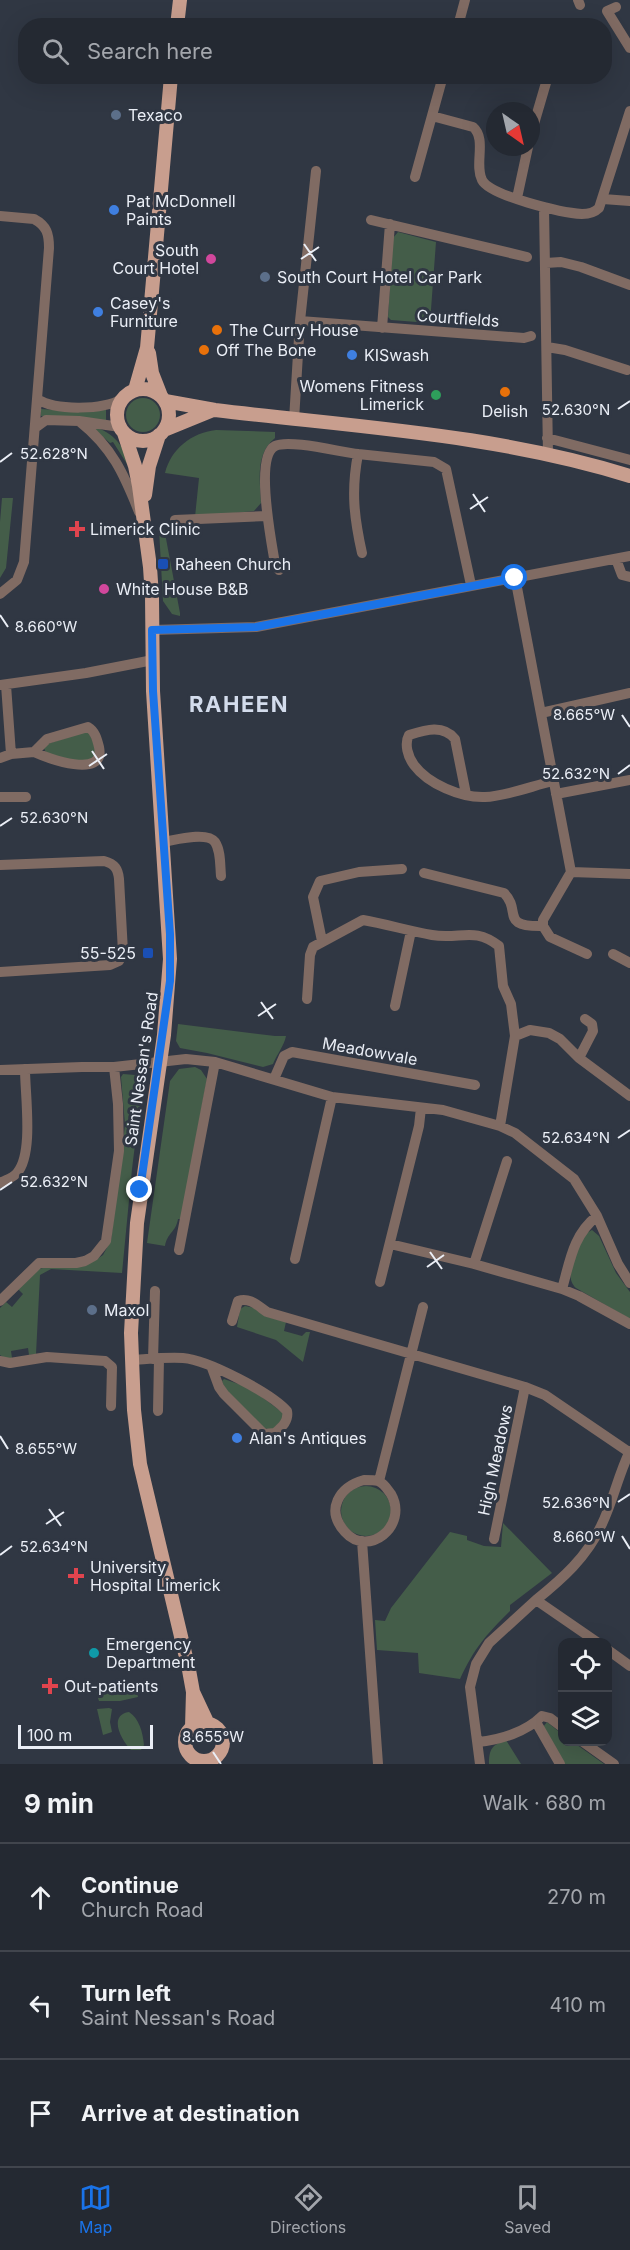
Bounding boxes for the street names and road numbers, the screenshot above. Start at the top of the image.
street label: Courtfields [416,305,500,331]
street label: Saint Nessan's Road [120,991,162,1147]
street label: Meadowvale [321,1033,419,1069]
street label: High Meadows [473,1403,517,1517]

